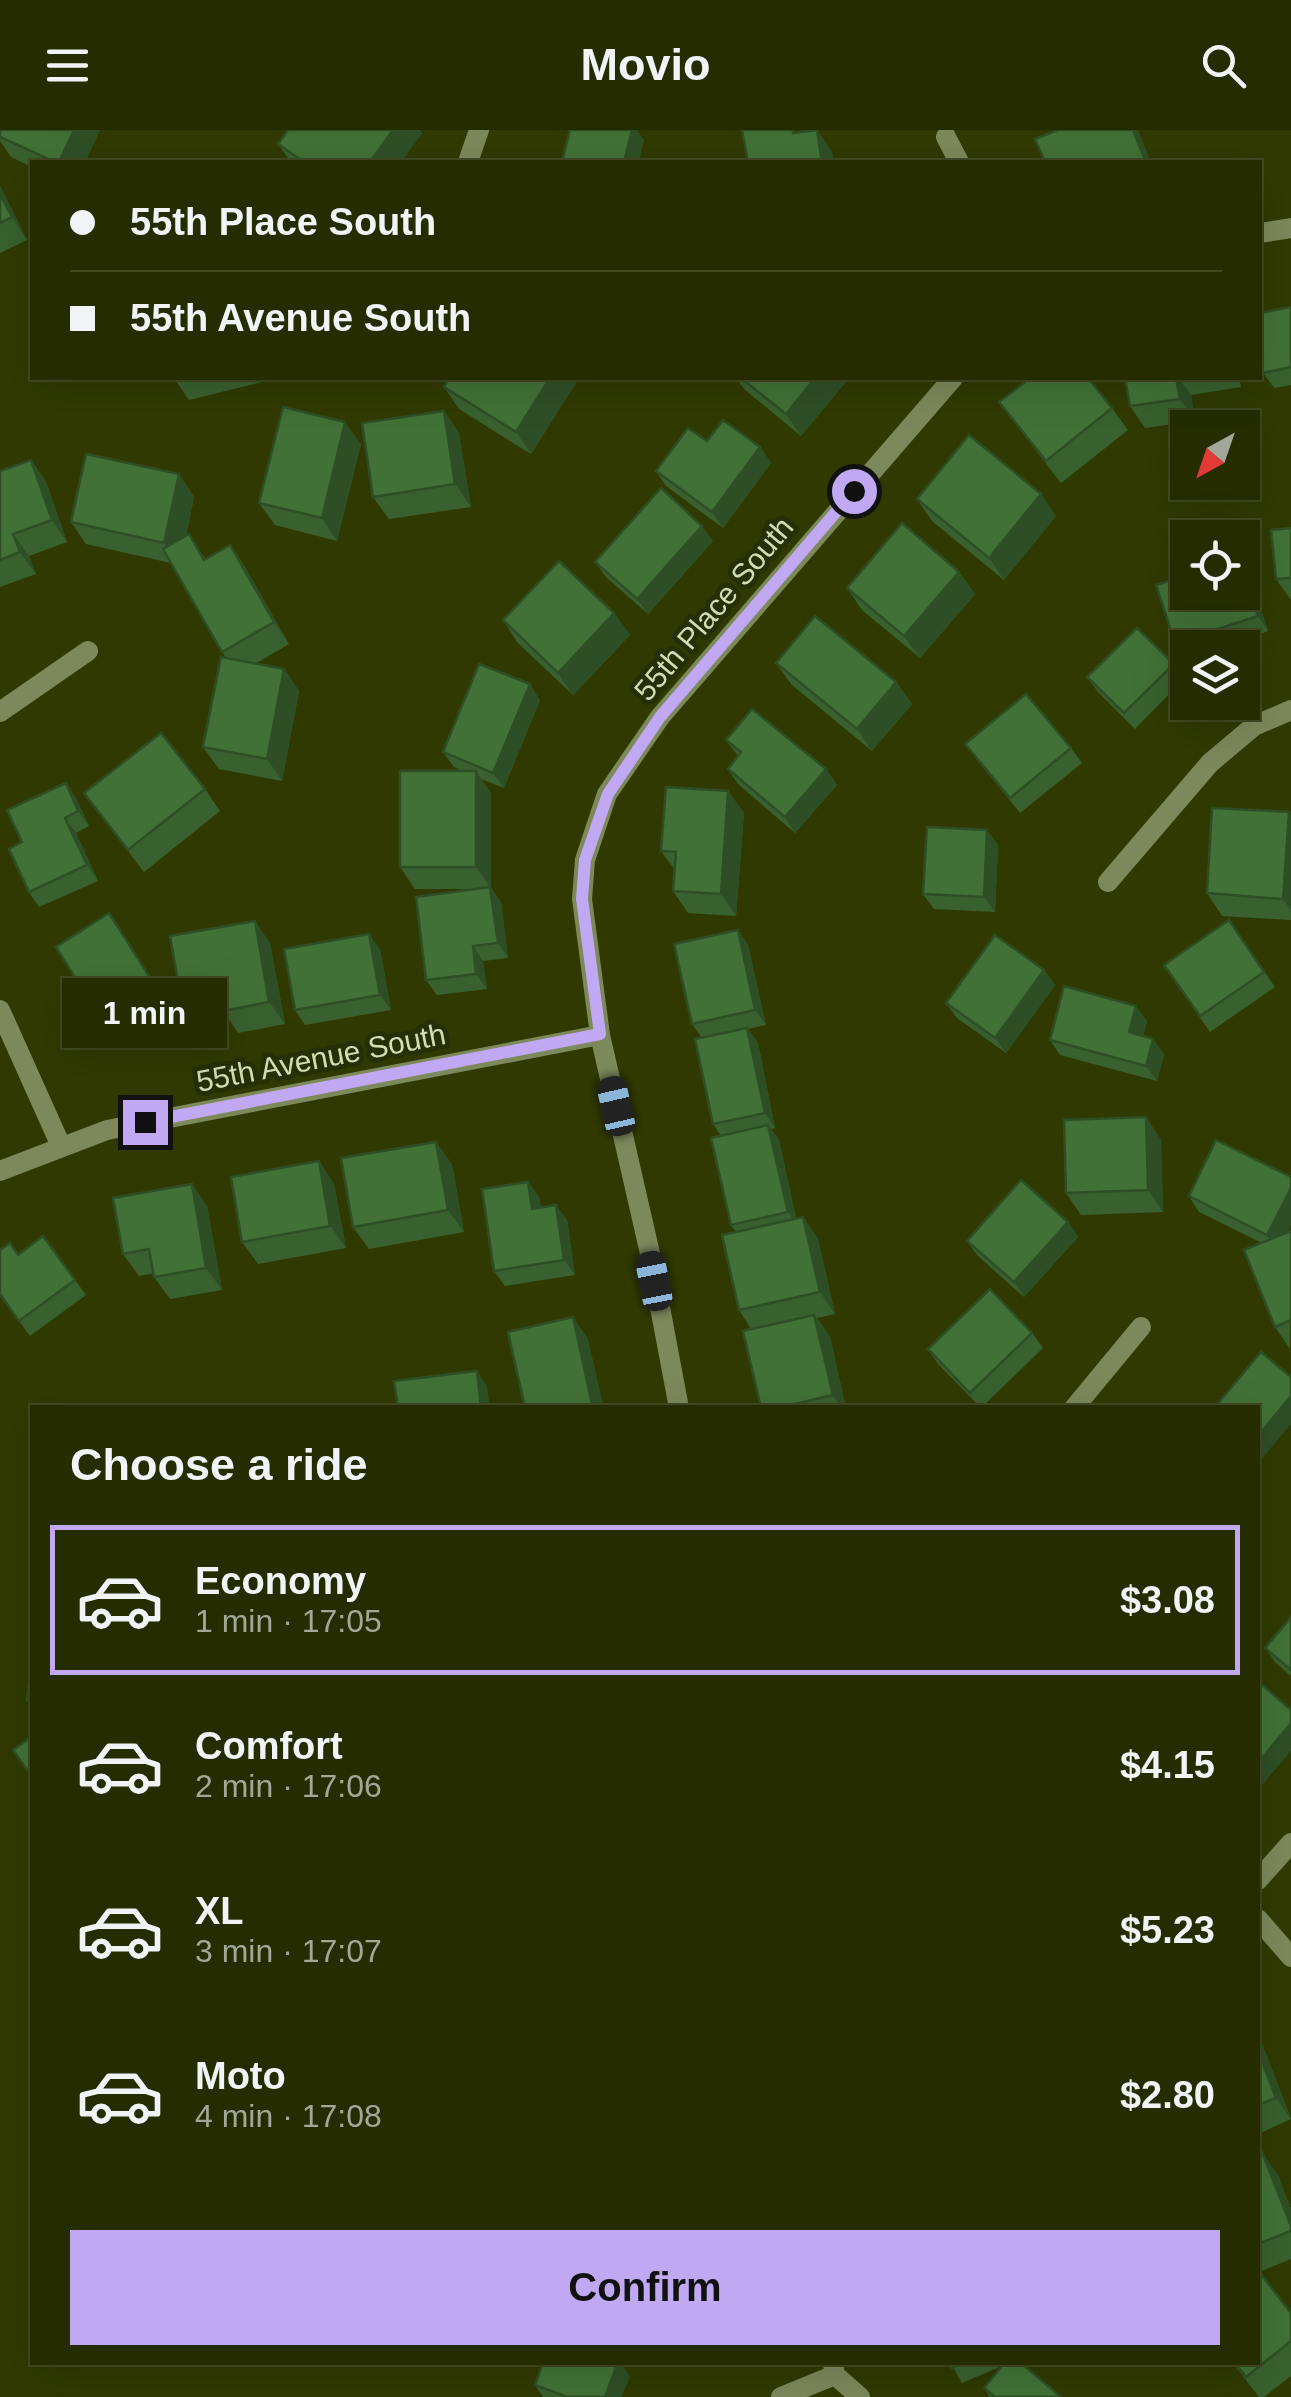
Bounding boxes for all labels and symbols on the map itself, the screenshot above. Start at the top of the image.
north arrow [1170,410,1260,500]
route start [832,469,877,514]
street label: 55th Place South [628,511,800,707]
callout: 1 min [62,977,228,1047]
street label: 55th Avenue South [194,1017,448,1098]
car [595,1073,637,1139]
route end [123,1100,168,1145]
car [634,1249,674,1313]

